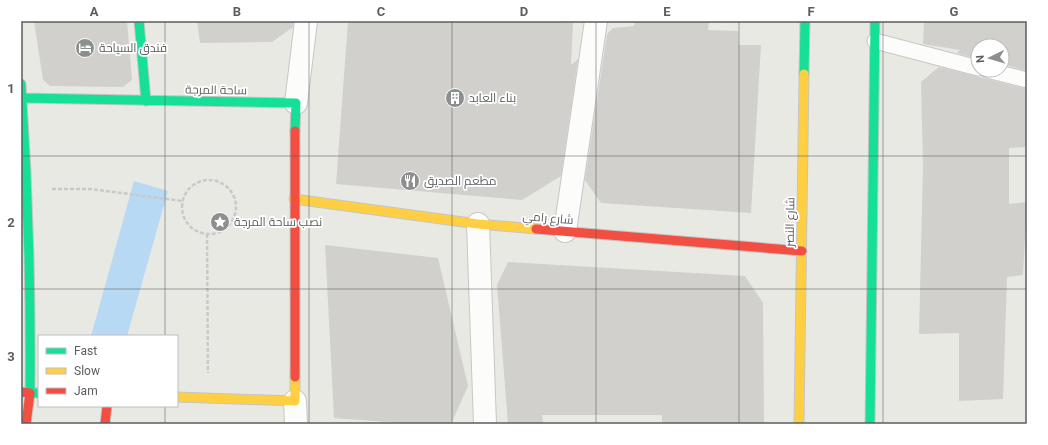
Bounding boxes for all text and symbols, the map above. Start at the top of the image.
text: A [90,4,99,19]
text: B [233,4,241,19]
text: C [377,4,386,19]
text: D [520,4,528,19]
text: E [663,4,671,19]
text: F [807,4,815,19]
text: G [950,4,959,19]
hotel icon: فندق السياحة [74,37,96,59]
north arrow [970,38,1010,78]
place label: فندق السياحة [99,41,167,55]
text: N [974,54,987,63]
text: 1 [7,81,15,96]
street label: ساحة المرجة [185,82,247,98]
building icon: بناء العابد [444,87,466,109]
place label: بناء العابد [469,91,516,105]
restaurant icon: مطعم الصديق [399,170,421,192]
place label: مطعم الصديق [424,174,496,189]
street label: شارع النصر [783,197,798,248]
street label: شارع رامي [522,209,574,230]
place icon: نصب ساحة المرجة [209,211,231,233]
text: 2 [7,215,15,230]
place label: نصب ساحة المرجة [234,215,322,229]
legend [38,335,178,407]
text: Fast [74,344,97,358]
text: 3 [7,349,15,364]
text: Slow [74,364,100,378]
text: Jam [74,384,98,398]

